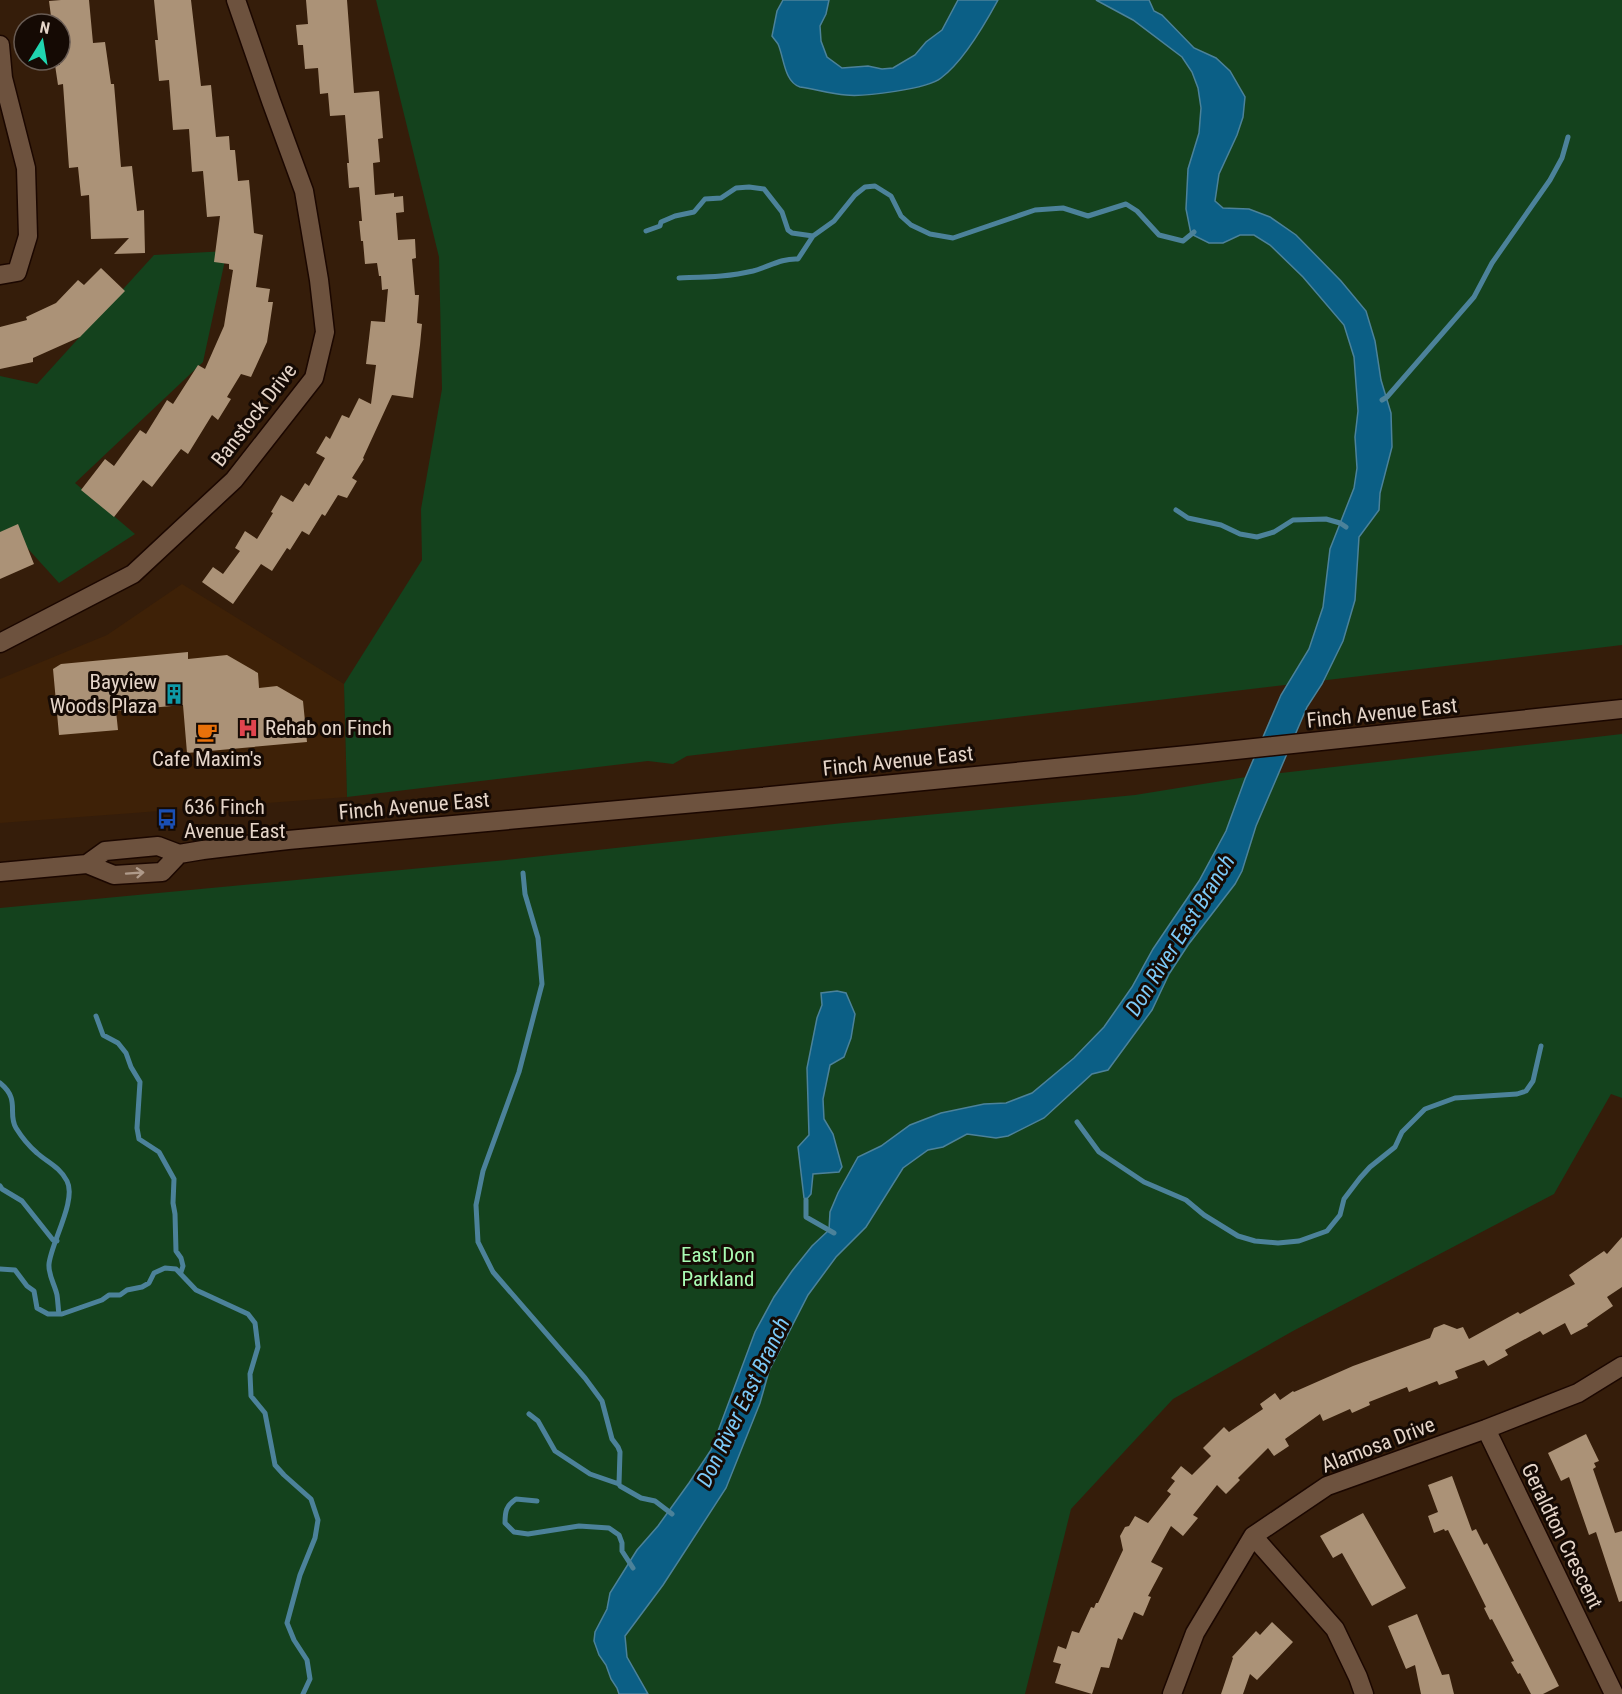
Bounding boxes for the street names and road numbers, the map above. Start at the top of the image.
street label: Banstock Drive [206,359,302,471]
street label: Finch Avenue East [1305,693,1459,733]
street label: Finch Avenue East [821,741,975,781]
street label: Finch Avenue East [338,787,490,825]
street label: Alamosa Drive [1318,1412,1438,1478]
street label: Geraldton Crescent [1516,1459,1608,1613]

